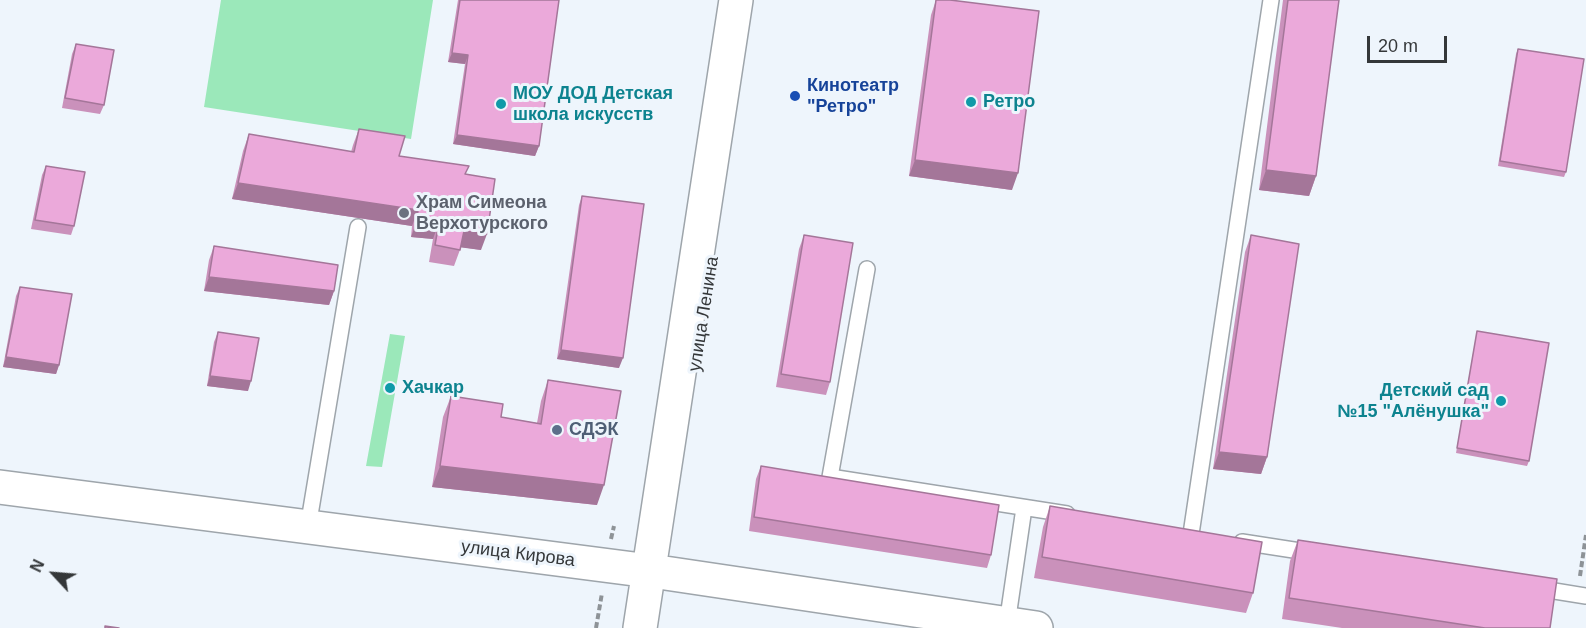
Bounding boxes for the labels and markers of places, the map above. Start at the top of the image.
place label: Кинотеатр "Ретро" [807,75,899,118]
place label: МОУ ДОД Детская школа искусств [513,83,673,125]
marker: Кинотеатр "Ретро" [788,89,802,103]
place label: Ретро [983,91,1035,113]
marker: Ретро [964,95,978,109]
marker: МОУ ДОД Детская школа искусств [494,97,508,111]
place label: Храм Симеона Верхотурского [416,192,548,234]
marker: Храм Симеона Верхотурского [397,206,411,220]
place label: Хачкар [402,377,464,399]
place label: Детский сад №15 "Алёнушка" [1337,380,1489,422]
marker: Хачкар [383,381,397,395]
marker: Детский сад №15 "Алёнушка" [1494,394,1508,408]
place label: СДЭК [569,419,618,441]
marker: СДЭК [550,423,564,437]

